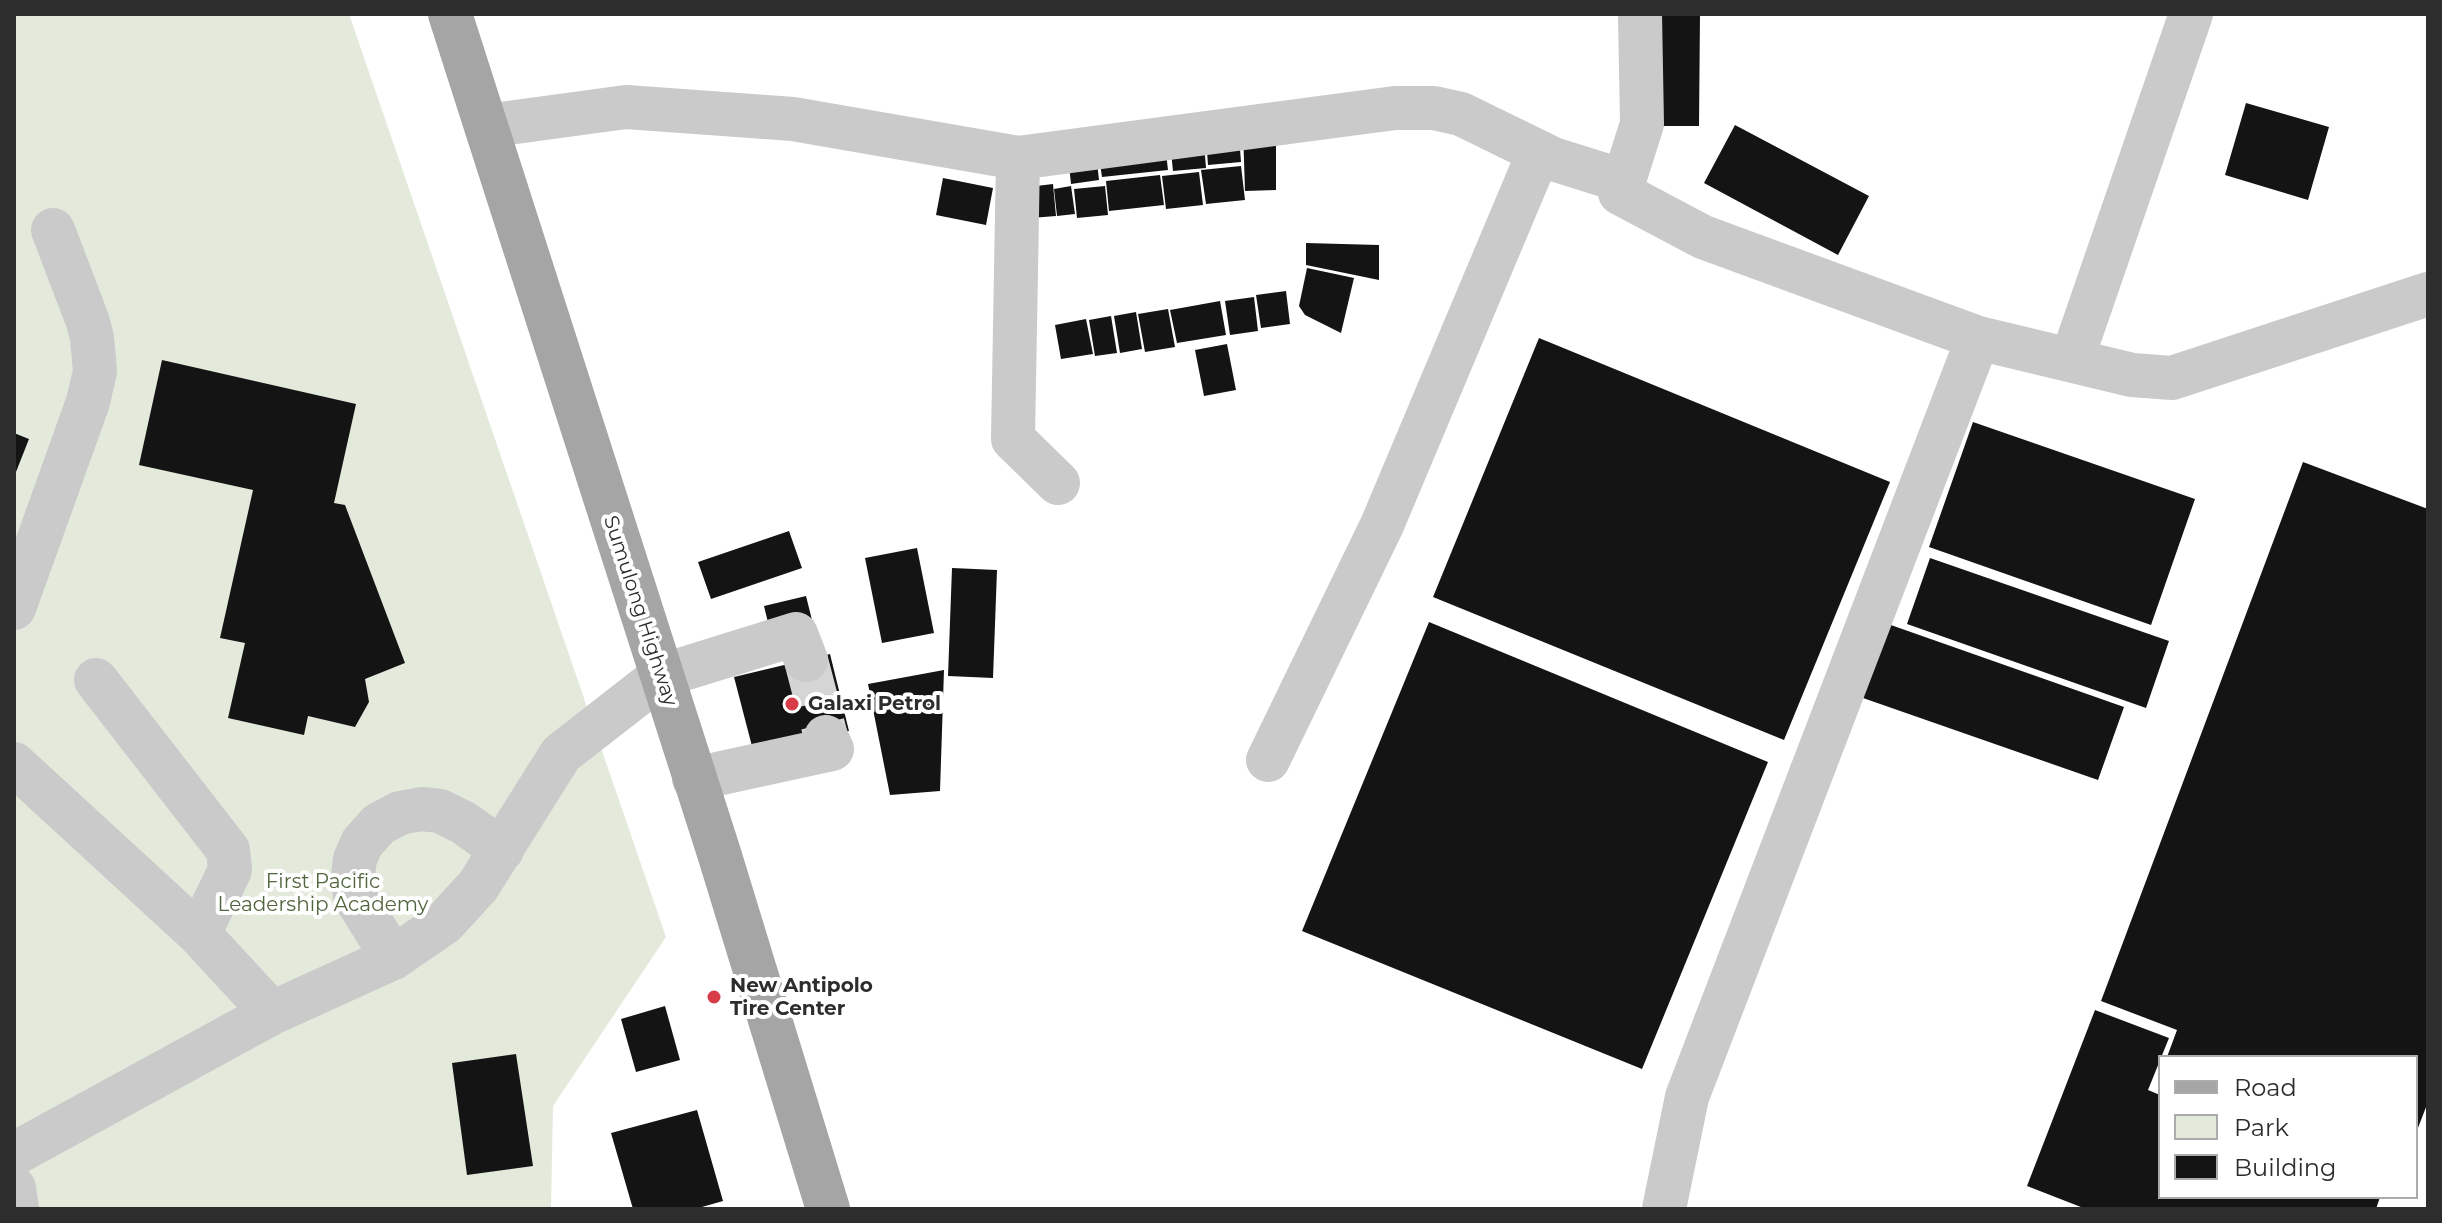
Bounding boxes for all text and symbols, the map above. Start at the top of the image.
street label: Sumulong Highway [598,513,682,709]
place label: Galaxi Petrol [808,692,941,716]
marker: Galaxi Petrol [783,695,801,713]
park label: First Pacific Leadership Academy [218,870,428,917]
place label: New Antipolo Tire Center [730,974,873,1021]
marker: New Antipolo Tire Center [705,988,723,1006]
legend [2158,1055,2418,1199]
text: Road [2234,1073,2297,1102]
text: Park [2234,1113,2289,1142]
text: Building [2234,1153,2337,1182]

